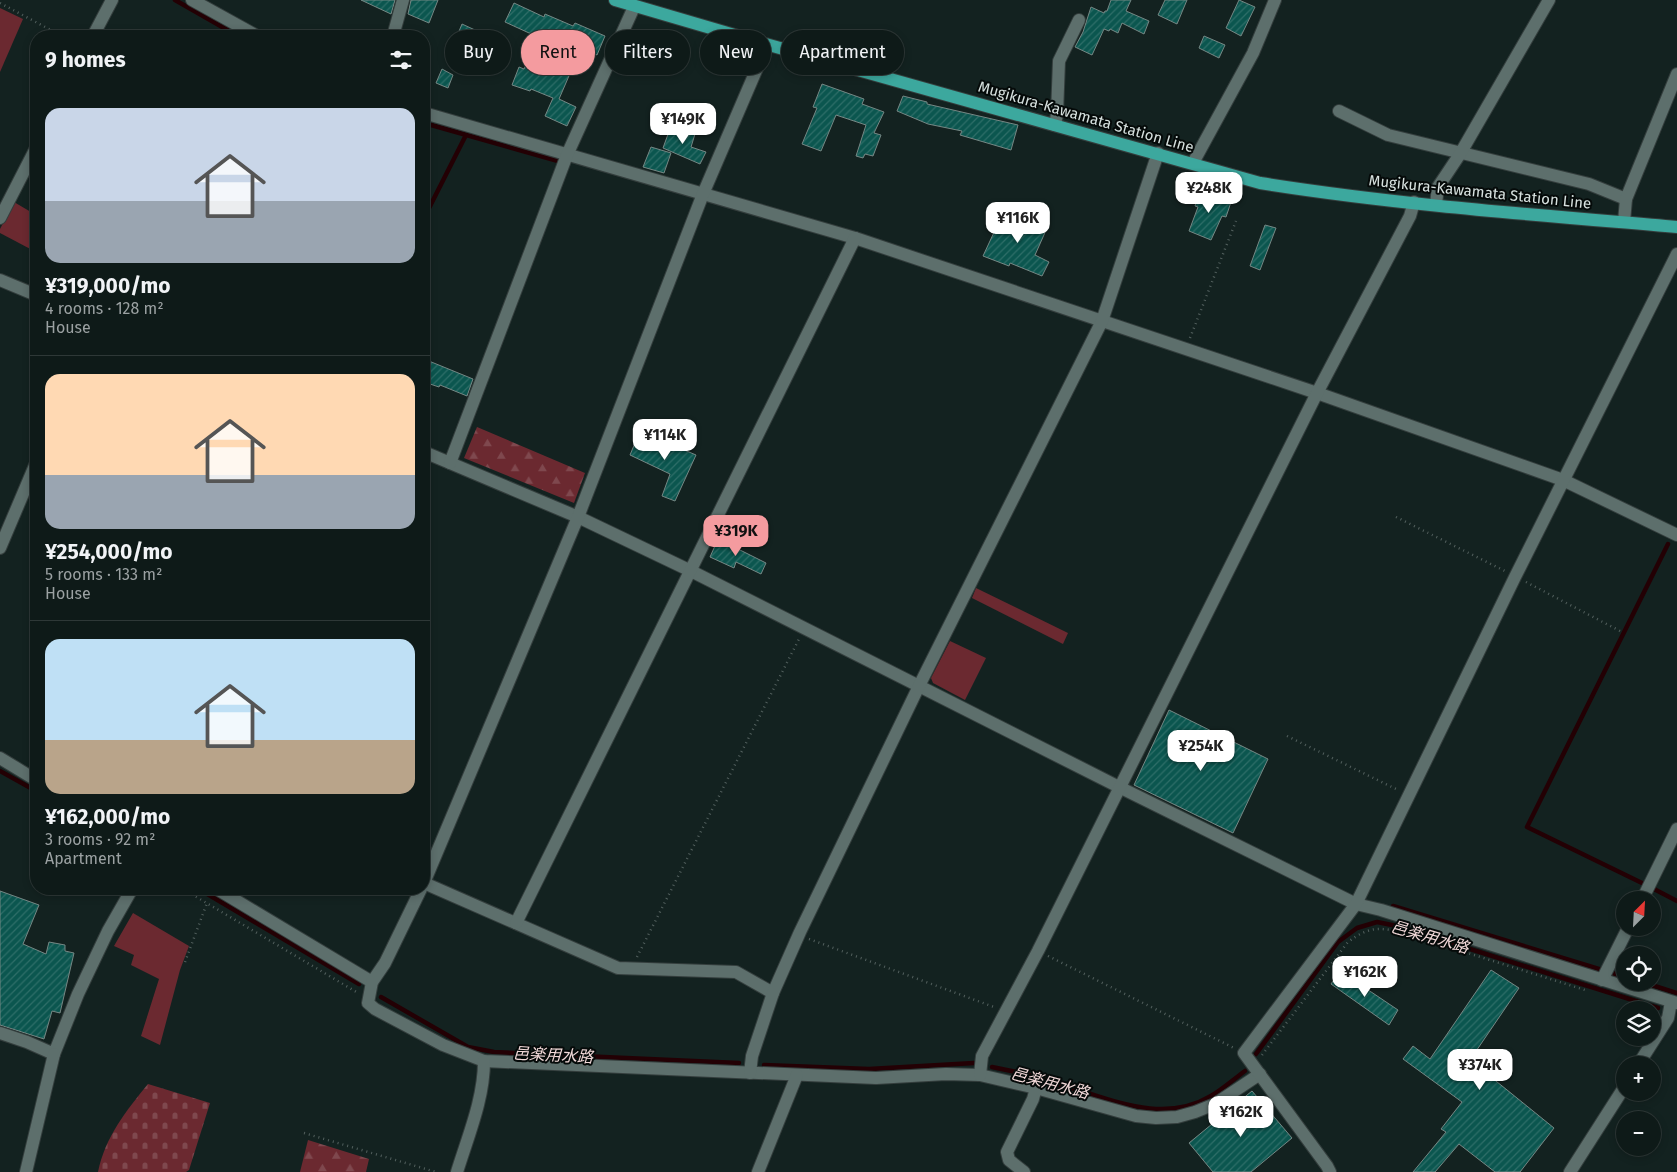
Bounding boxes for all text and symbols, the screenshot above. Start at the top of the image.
chip: Buy [445,30,511,75]
chip: Rent [521,30,595,75]
chip: Filters [605,30,690,75]
chip: New [700,30,771,75]
chip: Apartment [781,30,904,75]
icon: filters [387,46,415,74]
text: 9 homes [45,47,126,73]
street label: Mugikura-Kawamata Station Line [976,78,1196,156]
pin: ¥149K [648,102,718,145]
text: ¥149K [661,109,705,128]
icon: home [185,141,275,231]
street label: Mugikura-Kawamata Station Line [1368,171,1592,213]
pin: ¥248K [1174,172,1244,214]
text: ¥248K [1186,178,1232,197]
pin: ¥116K [983,202,1053,244]
text: ¥116K [997,208,1039,227]
text: ¥319,000/mo [45,273,170,299]
text: 4 rooms · 128 m² [45,299,164,318]
text: House [45,318,91,337]
icon: home [185,406,275,496]
pin: ¥114K [630,418,700,461]
text: ¥114K [644,425,686,444]
pin: ¥319K [701,514,771,557]
text: ¥319K [714,521,758,540]
text: ¥254,000/mo [45,539,173,565]
text: 5 rooms · 133 m² [45,565,162,584]
text: House [45,584,91,603]
icon: home [185,671,275,761]
pin: ¥254K [1166,730,1236,772]
text: ¥254K [1179,736,1223,755]
text: ¥162,000/mo [45,804,170,830]
text: 3 rooms · 92 m² [45,830,155,849]
text: Apartment [45,849,122,868]
north arrow [1616,891,1661,936]
map controls [1616,891,1661,1156]
water label: 邑楽用水路 [1389,917,1473,958]
button: locate [1616,946,1661,991]
pin: ¥162K [1330,956,1400,998]
text: ¥162K [1343,962,1387,981]
button: layers [1616,1001,1661,1046]
water label: 邑楽用水路 [513,1043,595,1067]
pin: ¥374K [1445,1048,1515,1091]
text: ¥374K [1458,1055,1502,1074]
button: + [1616,1056,1661,1101]
water label: 邑楽用水路 [1009,1063,1093,1103]
pin: ¥162K [1206,1096,1276,1138]
text: ¥162K [1219,1102,1263,1121]
button: − [1616,1111,1661,1156]

